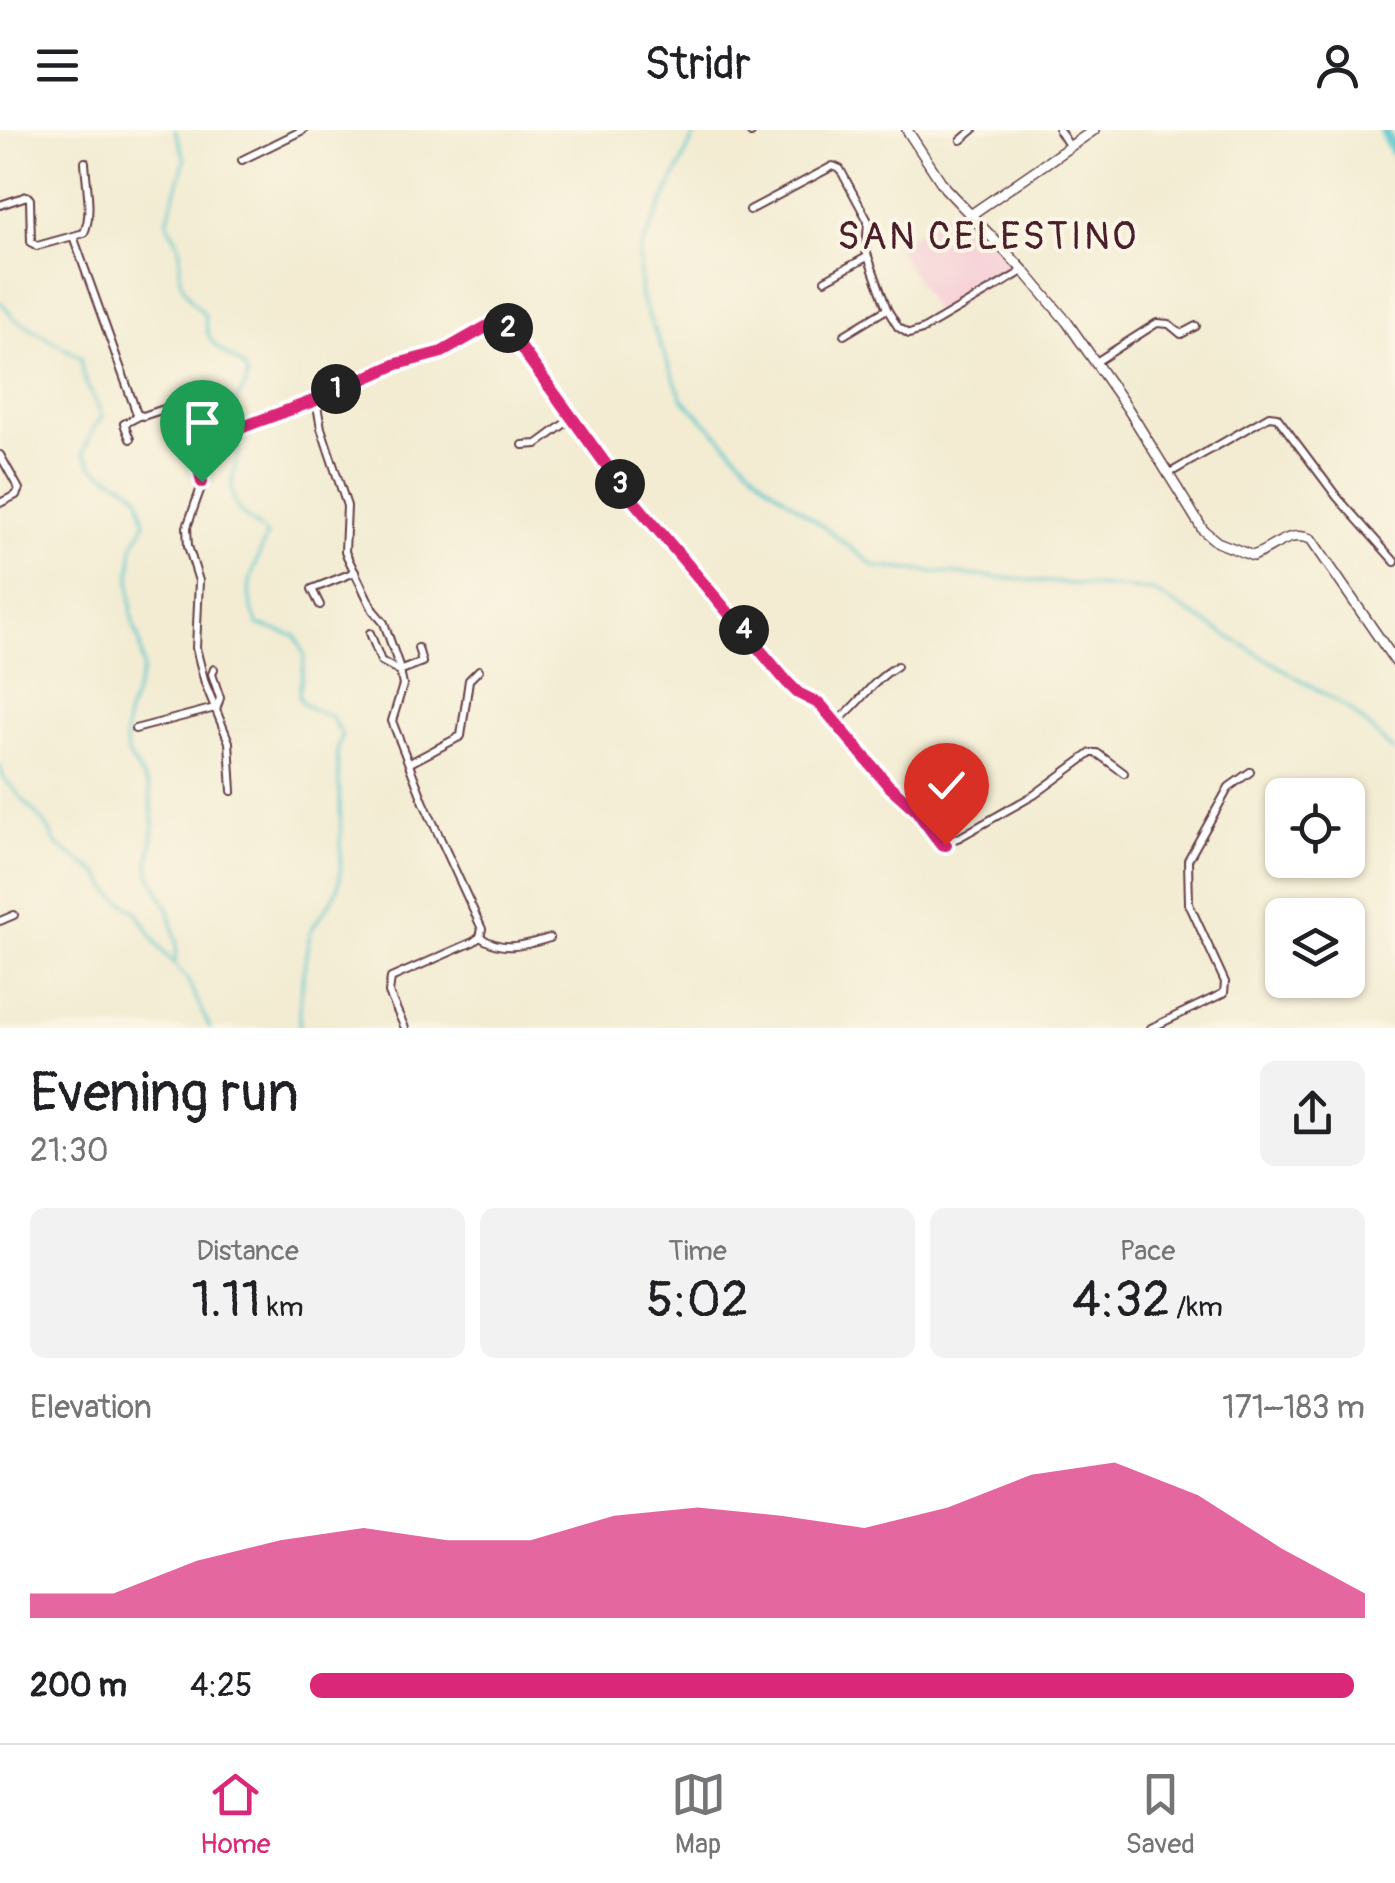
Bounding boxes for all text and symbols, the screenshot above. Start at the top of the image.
text: Stridr [644,37,751,93]
icon: menu [30,38,85,93]
icon: person [1310,38,1365,93]
district label: SAN CELESTINO [837,213,1139,261]
pin: 2 [483,303,533,353]
text: 2 [500,310,516,345]
pin: 1 [311,364,361,414]
text: 1 [331,371,341,406]
pin [160,380,245,483]
icon: arrive [175,395,230,450]
pin: 3 [595,459,645,509]
text: 3 [612,466,628,501]
pin: 4 [719,605,769,655]
text: 4 [736,612,752,647]
pin [904,743,989,846]
icon: check [919,758,974,813]
map controls [1265,778,1365,998]
button: locate [1265,778,1365,878]
button: layers [1265,898,1365,998]
text: Evening run [30,1059,299,1128]
button: share [1260,1061,1365,1166]
text: 21:30 [30,1131,109,1171]
text: Distance [196,1234,299,1269]
text: Time [668,1234,727,1269]
text: Pace [1120,1234,1175,1269]
text: 1.11 [191,1269,261,1332]
text: 5:02 [646,1269,749,1332]
text: 4:32 [1072,1269,1170,1332]
text: km [261,1290,304,1325]
text: /km [1170,1290,1223,1325]
text: Elevation [30,1388,152,1428]
text: 171–183 m [1222,1388,1365,1428]
text: 200 m [30,1666,127,1706]
text: 4:25 [190,1666,252,1706]
tab: Home [200,1767,271,1862]
tab: Map [671,1767,726,1862]
tab: Saved [1126,1767,1195,1862]

